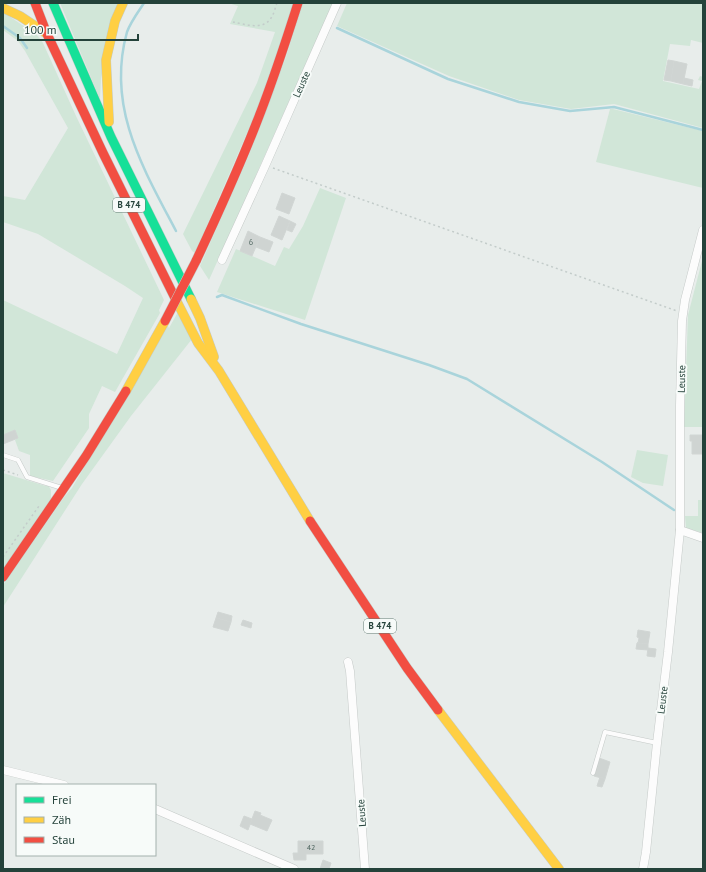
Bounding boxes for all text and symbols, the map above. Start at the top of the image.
scale bar [18,16,138,42]
text: 100 m [24,22,57,37]
street label: Leuste [290,69,313,99]
road number: B 474 [113,198,145,212]
house number: 6 [249,237,253,247]
street label: Leuste [675,365,688,393]
road number: B 474 [364,619,396,633]
street label: Leuste [654,686,671,715]
legend [16,784,156,856]
text: Frei [52,792,72,807]
street label: Leuste [354,799,369,827]
text: Zäh [52,812,71,827]
text: Stau [52,832,75,847]
house number: 42 [307,842,315,852]

